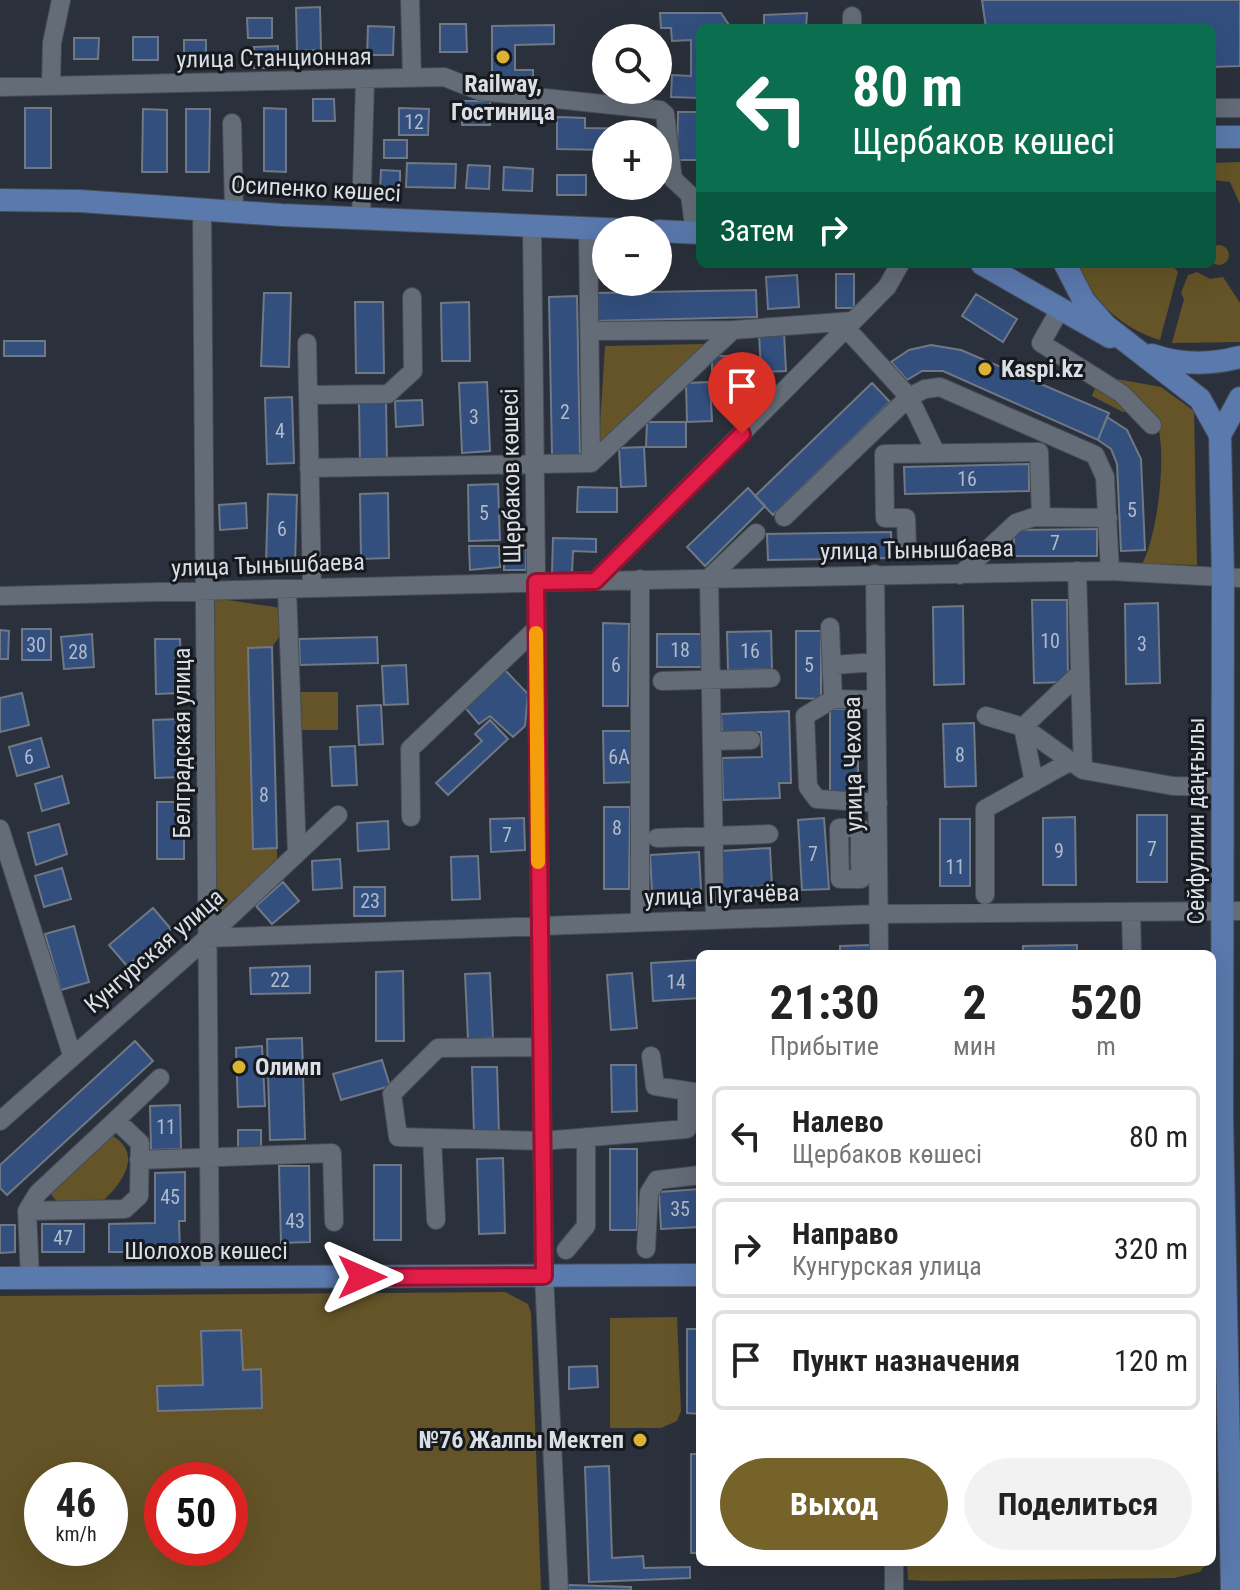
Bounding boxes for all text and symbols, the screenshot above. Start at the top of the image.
map controls [592,24,672,296]
button: search [592,24,672,104]
street label: улица Станционная [176,42,372,74]
marker: Railway, Гостиница [494,48,512,66]
text: 80 m [852,54,963,120]
icon: left [720,56,824,160]
place label: Railway, Гостиница [451,70,555,126]
house number: 12 [404,110,424,134]
button: + [592,120,672,200]
text: Щербаков көшесі [852,121,1115,163]
street label: Осипенко көшесі [230,171,402,207]
icon: right [811,208,855,252]
text: Затем [720,213,795,248]
button: − [592,216,672,296]
pin [708,352,776,434]
place label: Kaspi.kz [1001,355,1084,383]
marker: Kaspi.kz [976,360,994,378]
icon: arrive [720,364,764,408]
street label: Щербаков көшесі [495,388,527,564]
house number: 2 [560,400,570,424]
house number: 3 [469,405,479,429]
house number: 4 [275,419,285,443]
house number: 16 [957,467,977,491]
house number: 5 [1127,498,1137,522]
house number: 5 [479,501,489,525]
house number: 6 [277,517,287,541]
house number: 7 [1050,531,1060,555]
street label: улица Тынышбаева [820,534,1014,566]
street label: улица Тынышбаева [171,548,365,582]
house number: 10 [1040,629,1060,653]
house number: 3 [1137,632,1147,656]
house number: 30 [26,633,46,657]
house number: 18 [670,638,690,662]
house number: 16 [740,639,760,663]
house number: 28 [68,640,88,664]
street label: Белградская улица [168,647,196,839]
house number: 6 [611,653,621,677]
house number: 5 [804,653,814,677]
street label: улица Чехова [838,696,868,832]
street label: Сейфуллин даңғылы [1182,717,1210,925]
house number: 8 [955,743,965,767]
house number: 6 [24,745,34,769]
house number: 6А [608,745,630,769]
house number: 8 [259,783,269,807]
house number: 8 [612,816,622,840]
house number: 7 [502,823,512,847]
house number: 7 [1147,837,1157,861]
house number: 9 [1054,839,1064,863]
house number: 7 [808,842,818,866]
house number: 11 [945,855,965,879]
street label: улица Пугачёва [644,878,800,912]
street label: Кунгурская улица [79,883,229,1019]
house number: 23 [360,889,380,913]
house number: 22 [270,968,290,992]
house number: 14 [666,970,686,994]
text: 21:30 [769,974,880,1031]
text: 2 [963,974,987,1031]
text: 520 [1070,974,1143,1031]
text: Прибытие [770,1031,879,1061]
text: мин [953,1031,996,1061]
text: m [1096,1031,1116,1061]
place label: Олимп [255,1053,321,1081]
marker: Олимп [230,1058,248,1076]
text: Налево [792,1104,884,1139]
icon: left [724,1114,768,1158]
house number: 11 [156,1115,176,1139]
text: 80 m [1129,1119,1188,1154]
text: Щербаков көшесі [792,1139,982,1169]
house number: 45 [160,1185,180,1209]
house number: 35 [670,1197,690,1221]
house number: 43 [285,1209,305,1233]
text: Направо [792,1216,898,1251]
house number: 47 [53,1226,73,1250]
icon: right [724,1226,768,1270]
text: 320 m [1114,1231,1188,1266]
position arrow [320,1235,404,1319]
street label: Шолохов көшесі [124,1237,288,1265]
text: Кунгурская улица [792,1251,982,1281]
icon: arrive [724,1338,768,1382]
text: Пункт назначения [792,1343,1020,1378]
text: 120 m [1114,1343,1188,1378]
place label: №76 Жалпы Мектеп [418,1426,624,1454]
marker: №76 Жалпы Мектеп [631,1431,649,1449]
button: Выход [720,1458,948,1550]
button: Поделиться [964,1458,1192,1550]
speed limit sign: 50 [144,1462,248,1566]
text: 46 [56,1480,96,1527]
text: km/h [55,1522,97,1546]

